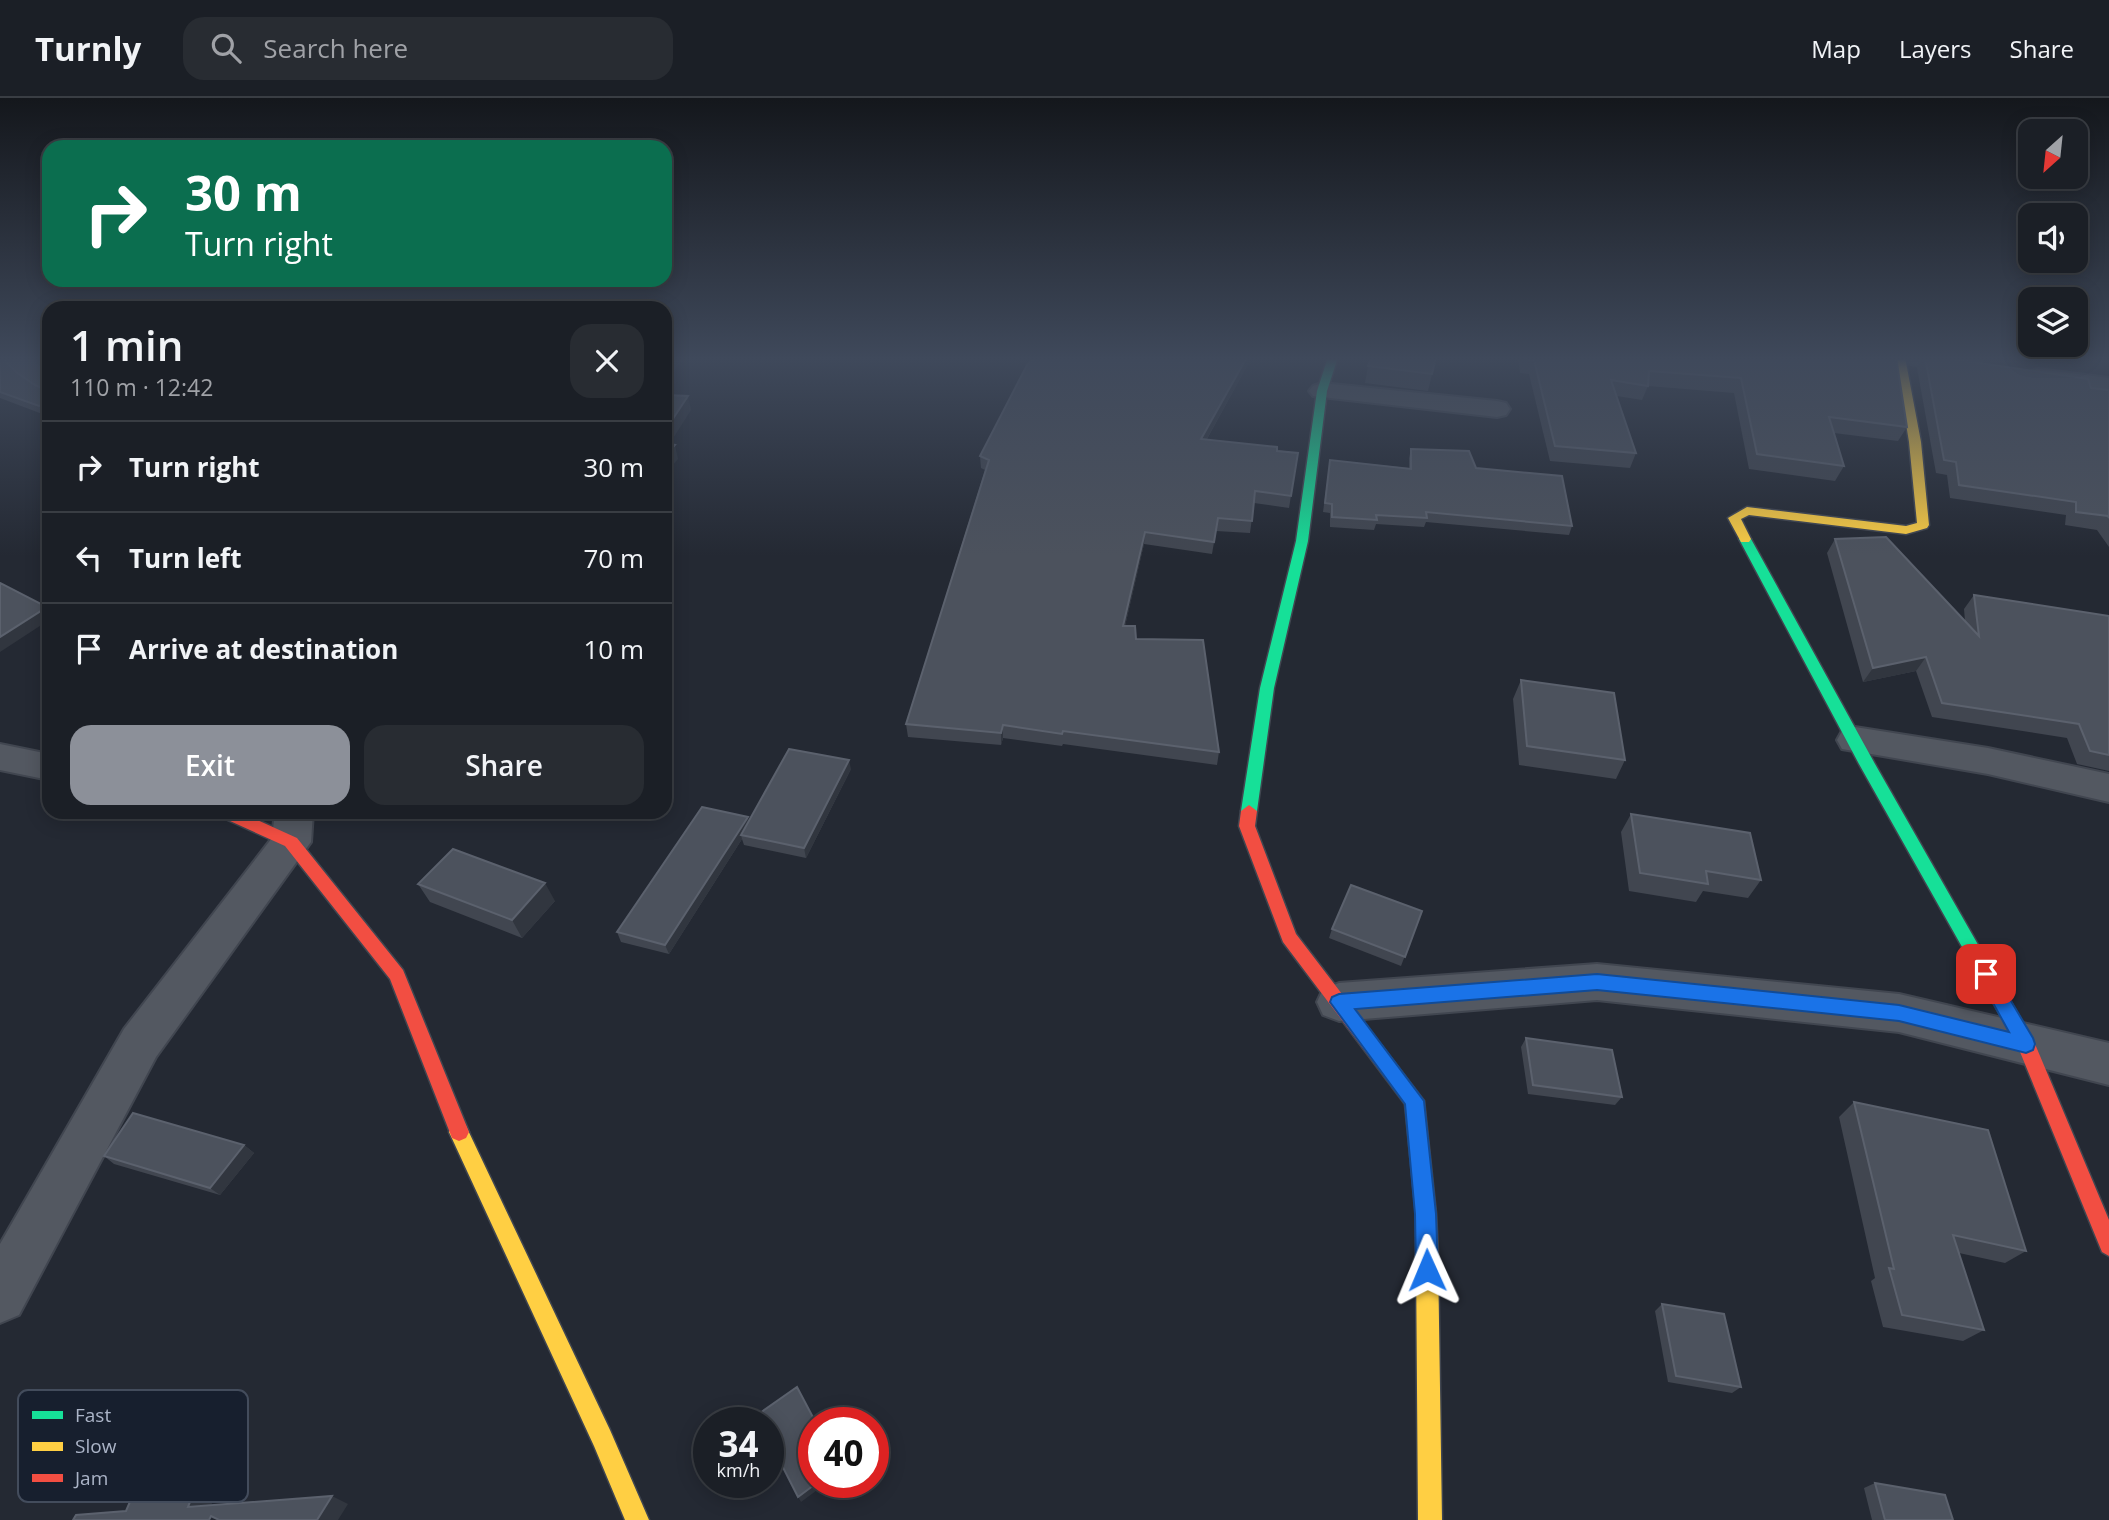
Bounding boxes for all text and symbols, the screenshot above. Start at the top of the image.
search box [183,17,673,80]
text: Turnly [35,26,141,71]
icon: search [207,29,245,67]
text: Search here [263,30,408,66]
text: Map [1811,32,1861,65]
text: Layers [1899,32,1972,65]
text: Share [2010,32,2074,65]
north arrow [2018,119,2088,189]
map controls [2018,119,2088,357]
text: 30 m [185,159,302,225]
icon: right [70,168,161,259]
button: sound [2018,203,2088,273]
text: Turn right [185,222,333,265]
button: layers [2018,287,2088,357]
text: 1 min [70,316,183,373]
button: close [570,324,644,398]
text: 110 m · 12:42 [70,371,213,403]
icon: right [70,448,108,486]
text: Turn right [129,449,260,485]
text: 30 m [583,449,644,485]
icon: left [70,539,108,577]
text: Turn left [129,540,241,576]
text: 70 m [583,540,644,576]
icon: arrive [70,630,108,668]
text: Arrive at destination [129,631,398,667]
text: 10 m [583,631,644,667]
button: Exit [70,725,350,805]
button: Share [364,725,644,805]
pin [1956,944,2016,1004]
icon: arrive [1967,955,2005,993]
position arrow [1390,1233,1464,1307]
legend [18,1390,248,1502]
text: Fast [75,1402,111,1428]
speed limit sign: 40 [798,1407,889,1498]
text: 34 [718,1420,759,1467]
text: Slow [75,1433,117,1459]
text: km/h [717,1458,760,1482]
text: Jam [73,1465,108,1491]

